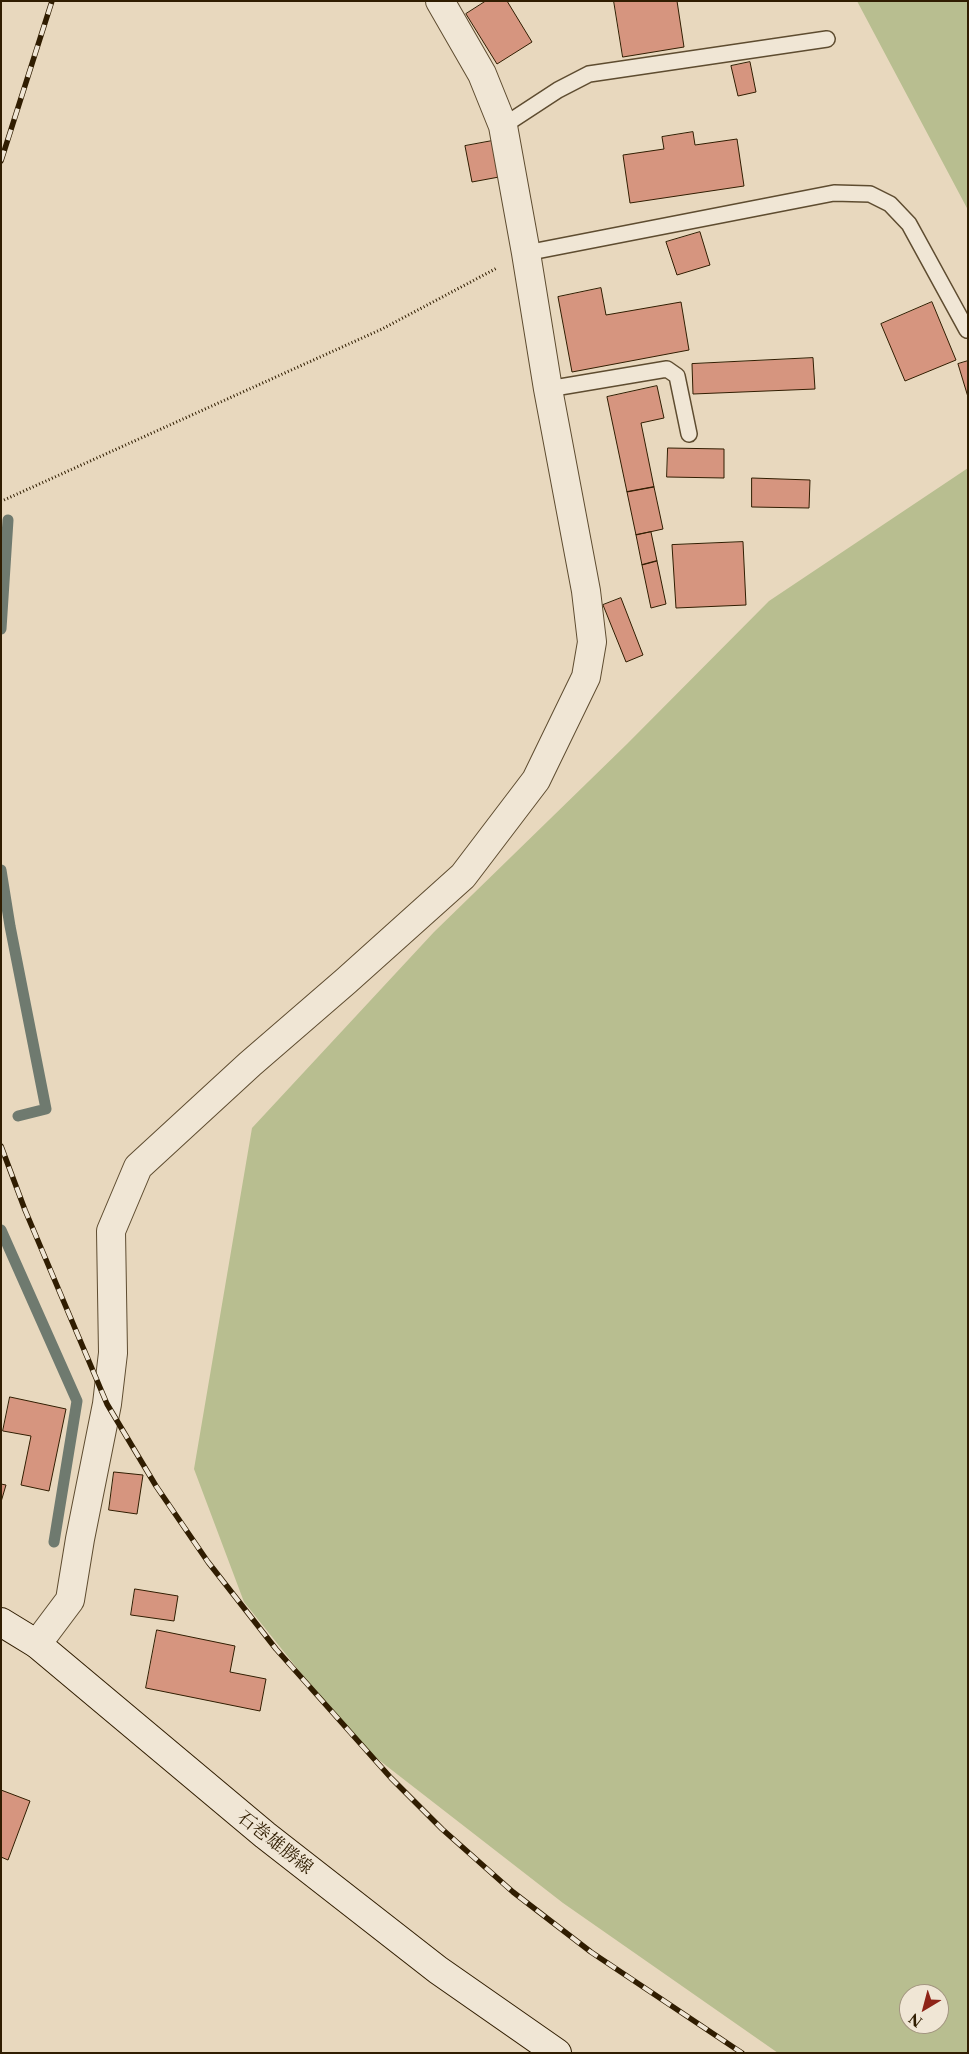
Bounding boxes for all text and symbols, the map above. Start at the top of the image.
street label: 石巻雄勝線 [233,1807,317,1879]
north arrow [899,1984,949,2034]
text: N [905,2009,926,2031]

